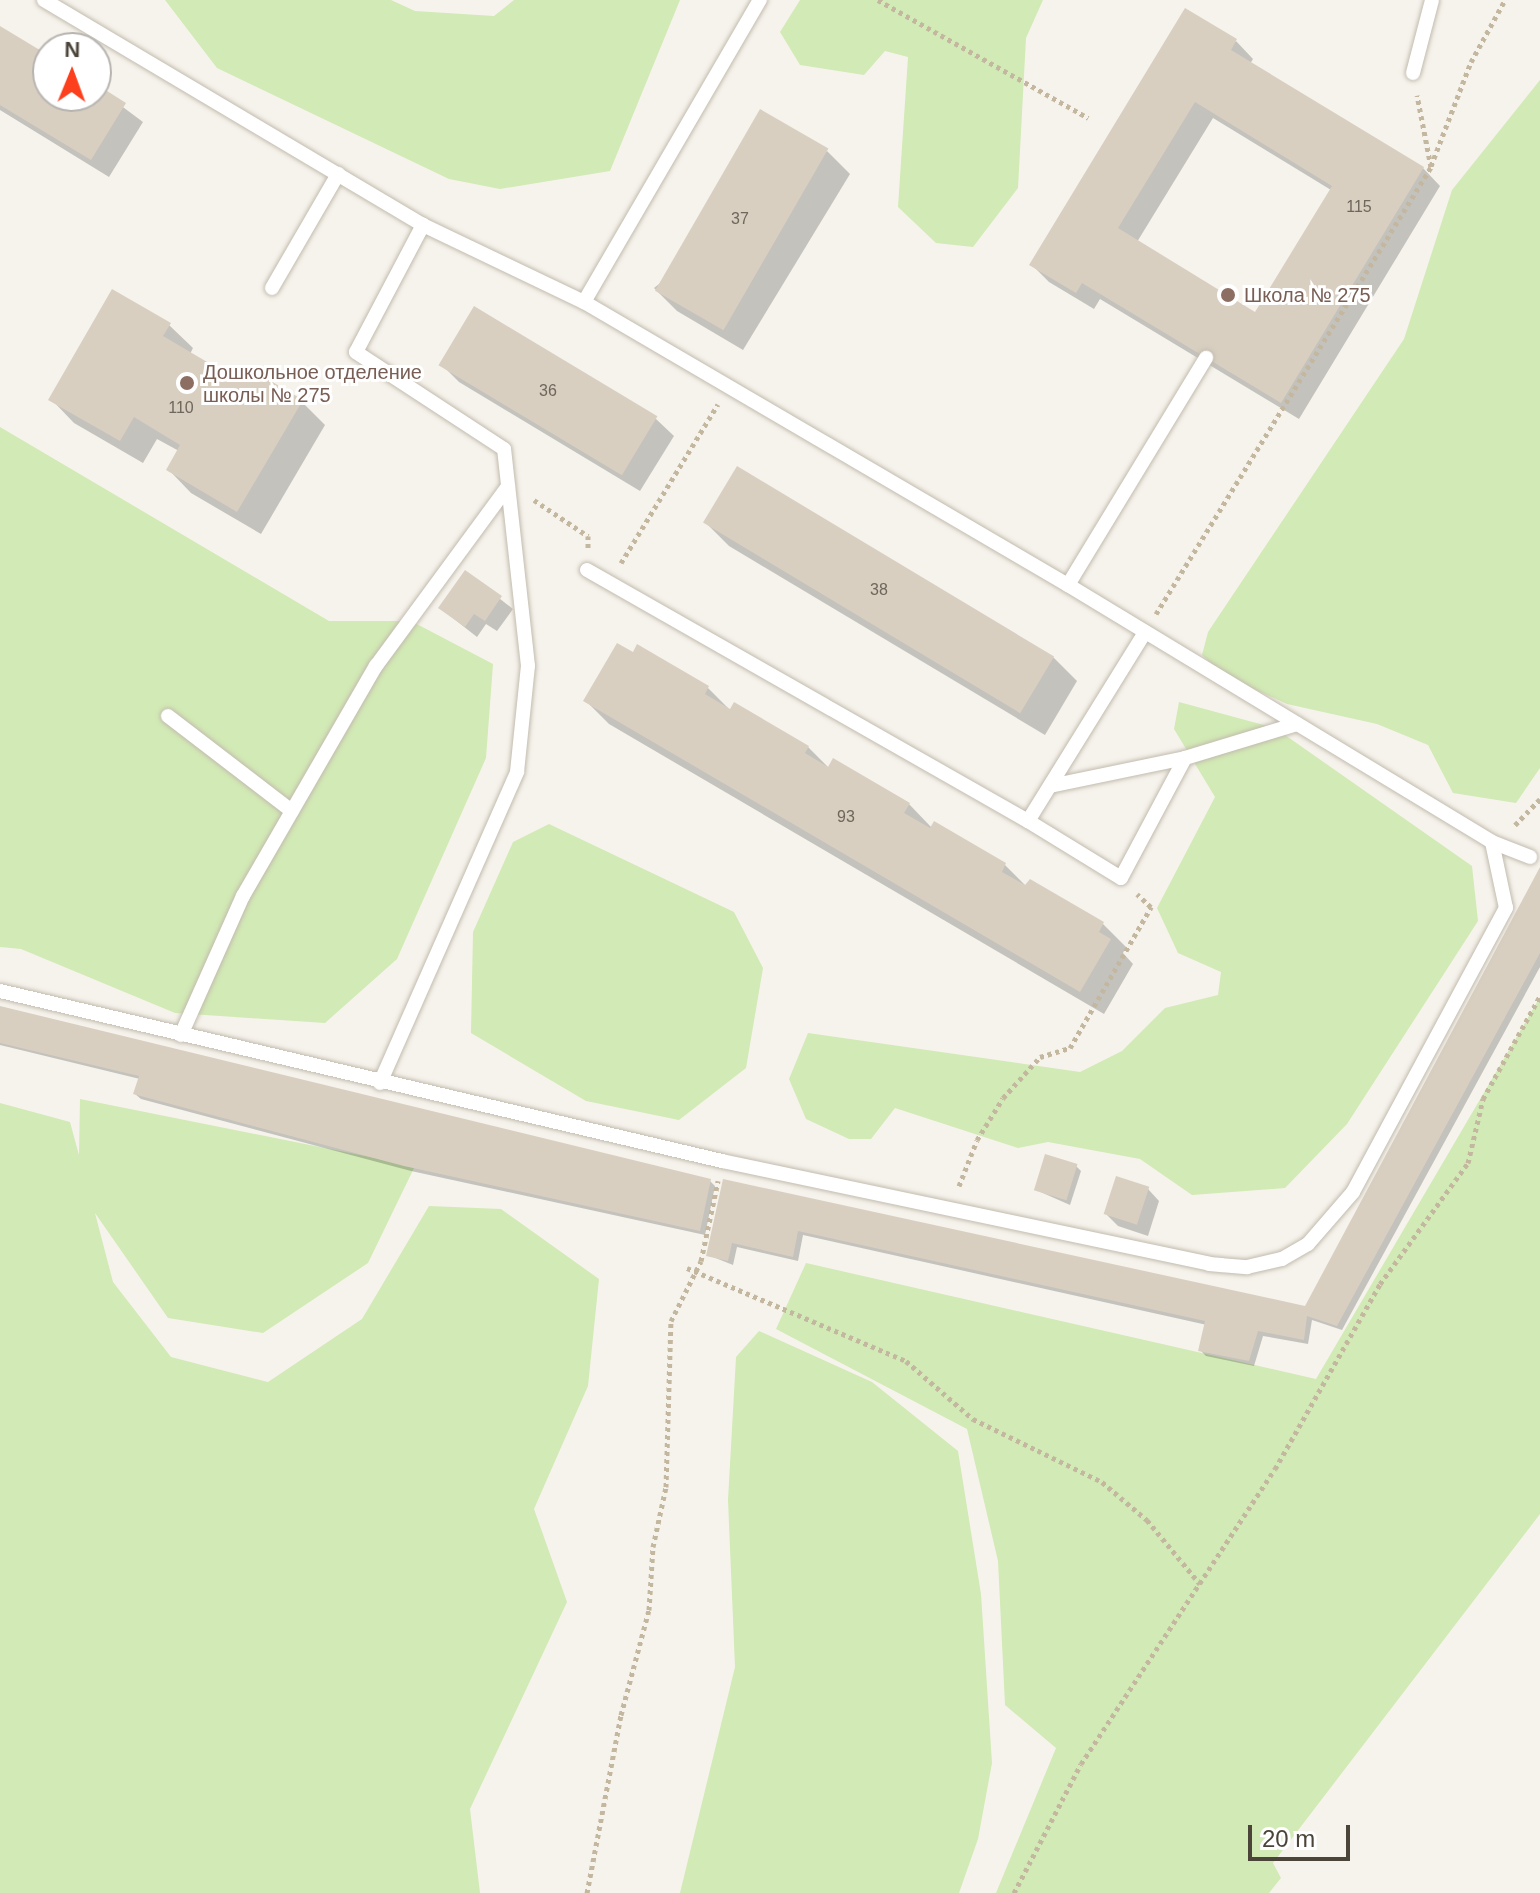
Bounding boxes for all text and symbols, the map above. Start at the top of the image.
north arrow [32,32,112,112]
text: N [64,37,81,62]
house number: 115 [1346,197,1372,217]
house number: 37 [731,209,749,229]
place label: Школа № 275 [1244,283,1371,307]
marker: Школа № 275 [1219,286,1237,304]
place label: Дошкольное отделение школы № 275 [203,360,422,407]
marker: Дошкольное отделение школы № 275 [178,374,196,392]
house number: 36 [539,381,557,401]
house number: 110 [168,398,194,418]
house number: 38 [870,580,888,600]
house number: 93 [837,807,855,827]
scale bar [1252,1809,1354,1859]
text: 20 m [1262,1825,1315,1852]

